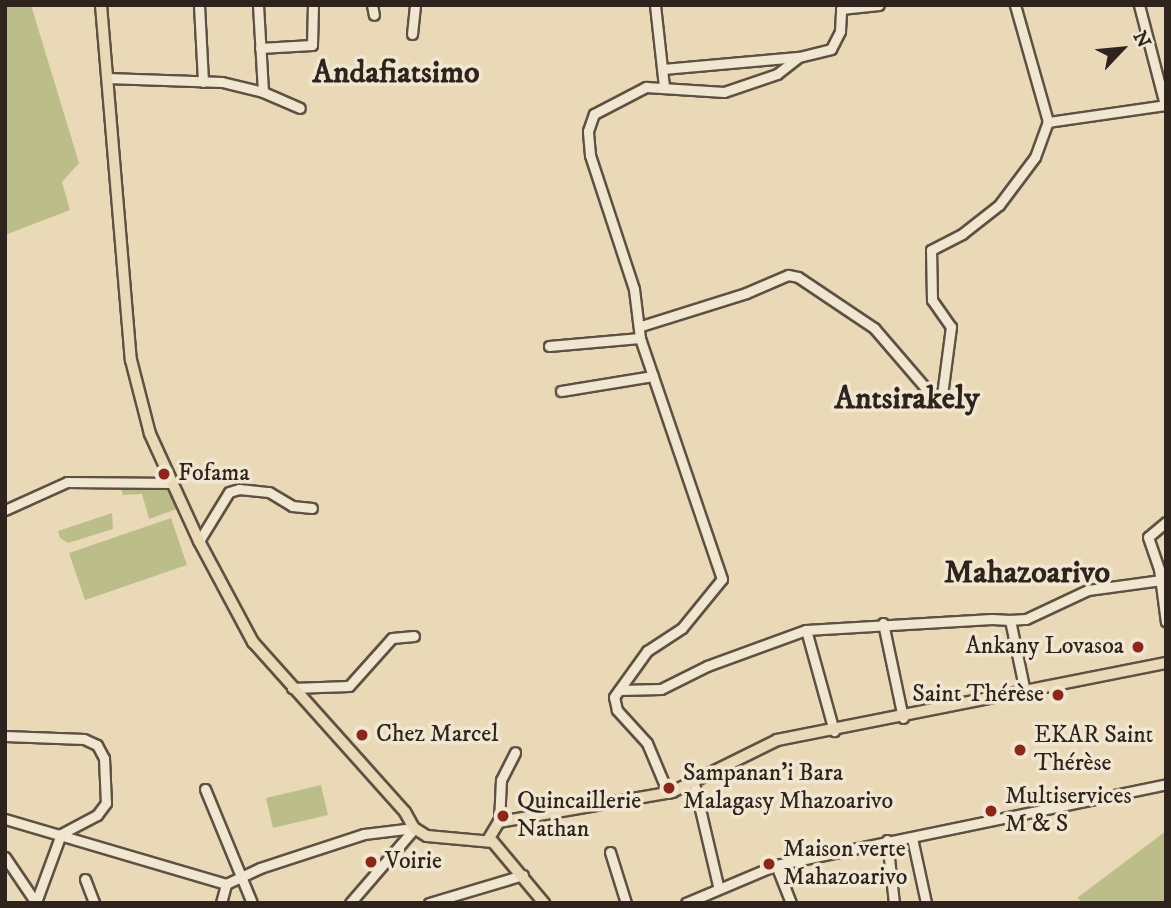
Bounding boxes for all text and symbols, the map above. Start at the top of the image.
north arrow [1087,14,1157,84]
text: N [1128,28,1155,52]
district label: Andafiatsimo [313,54,479,92]
district label: Antsirakely [835,380,979,418]
place label: Fofama [178,460,250,488]
marker: Fofama [156,466,172,482]
district label: Mahazoarivo [944,554,1110,592]
place label: Ankany Lovasoa [966,633,1124,661]
marker: Ankany Lovasoa [1130,639,1146,655]
place label: Saint Thérèse [912,681,1044,709]
marker: Saint Thérèse [1050,687,1066,703]
place label: Chez Marcel [376,721,498,749]
place label: EKAR Saint Thérèse [1034,722,1153,778]
marker: Chez Marcel [354,727,370,743]
marker: EKAR Saint Thérèse [1012,742,1028,758]
place label: Sampanan'i Bara Malagasy Mhazoarivo [683,760,893,816]
marker: Sampanan'i Bara Malagasy Mhazoarivo [661,780,677,796]
place label: Multiservices M & S [1005,783,1131,839]
place label: Quincaillerie Nathan [517,788,641,844]
marker: Multiservices M & S [983,803,999,819]
marker: Quincaillerie Nathan [495,808,511,824]
place label: Maison verte Mahazoarivo [783,836,907,892]
place label: Voirie [385,848,442,876]
marker: Voirie [363,854,379,870]
marker: Maison verte Mahazoarivo [761,856,777,872]

